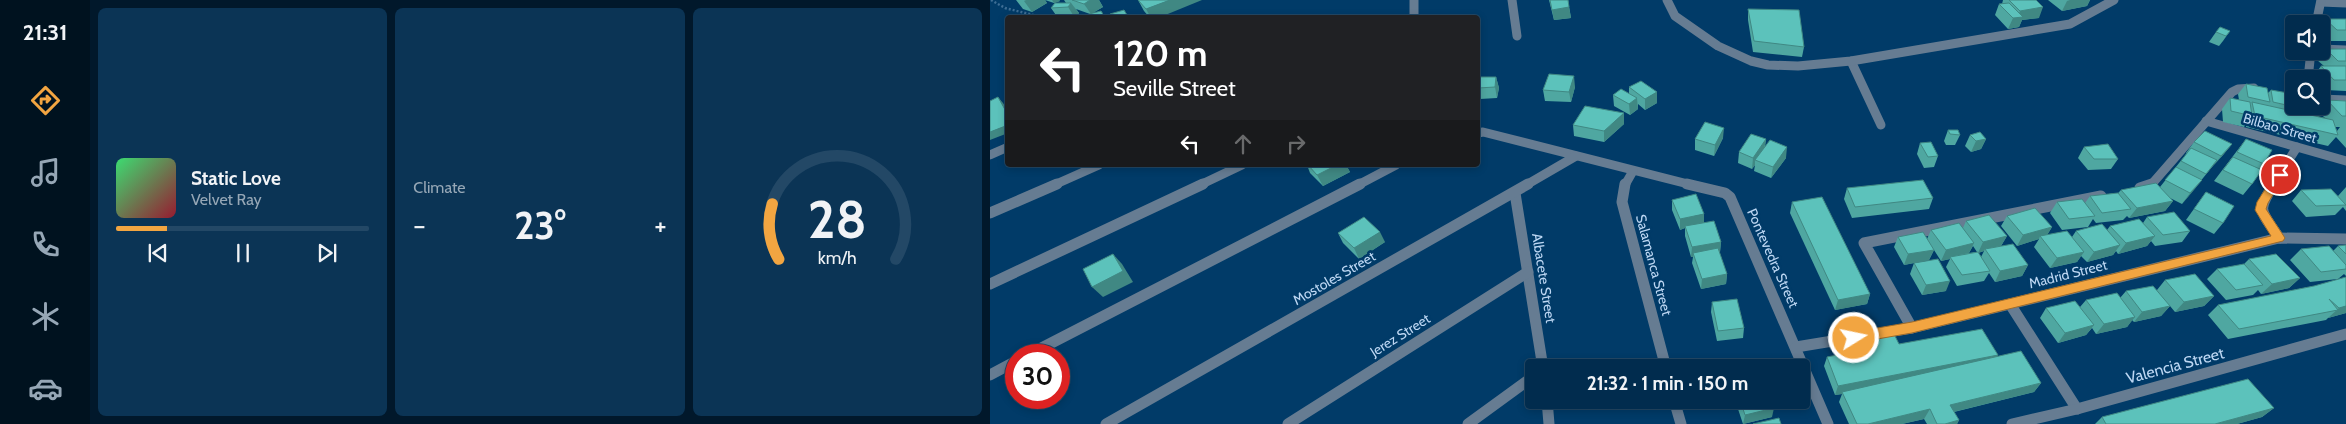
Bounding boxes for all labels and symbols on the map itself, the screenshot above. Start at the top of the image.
street label: Bilbao Street [2241,109,2319,147]
pin [2259,154,2301,196]
street label: Pontevedra Street [1743,206,1803,311]
street label: Salamanca Street [1632,212,1676,318]
street label: Albacete Street [1528,232,1560,324]
street label: Mostoles Street [1289,247,1379,309]
street label: Madrid Street [2027,256,2109,292]
street label: Jerez Street [1366,309,1434,361]
position arrow [1827,311,1879,363]
street label: Valencia Street [2124,343,2227,388]
speed limit sign: 30 [1005,344,1070,409]

